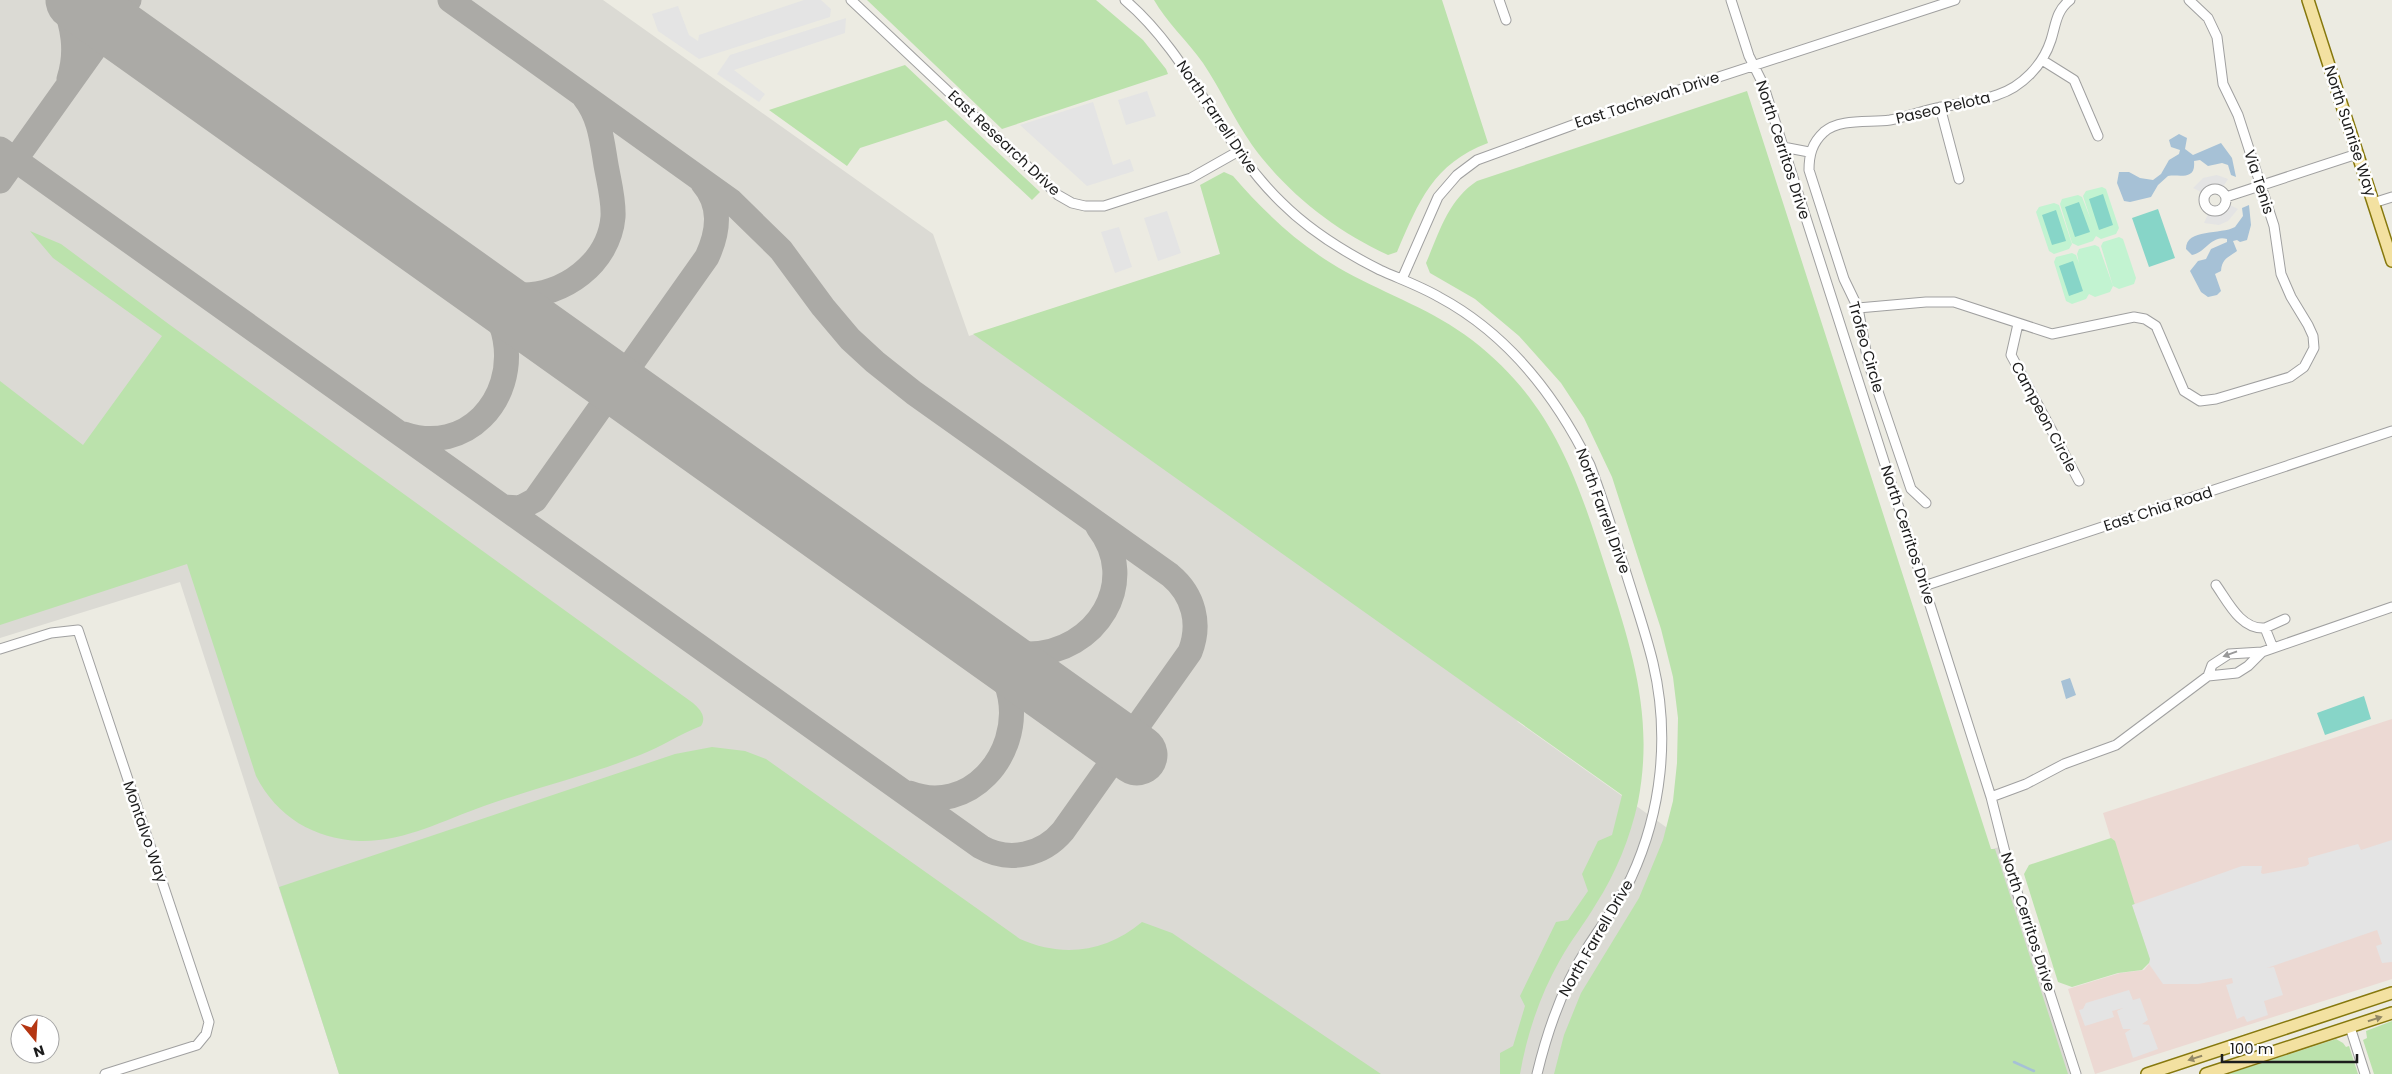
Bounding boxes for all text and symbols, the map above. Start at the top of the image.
street label: North Farrell Drive [1172,56,1263,177]
street label: North Sunrise Way [2319,63,2382,200]
street label: East Tachevah Drive [1572,66,1722,133]
street label: North Cerritos Drive [1751,78,1816,222]
street label: East Research Drive [944,85,1065,200]
street label: Paseo Pelota [1894,86,1992,129]
street label: Via Tenis [2239,147,2280,217]
street label: Trofeo Circle [1843,299,1890,395]
street label: Campeon Circle [2006,358,2083,476]
street label: North Farrell Drive [1571,445,1636,576]
street label: North Cerritos Drive [1876,463,1941,607]
street label: East Chia Road [2101,481,2215,536]
one-way arrow [2222,650,2237,658]
street label: Montalvo Way [118,778,173,886]
street label: North Cerritos Drive [1996,850,2061,994]
street label: North Farrell Drive [1553,875,1638,1000]
north arrow [10,1014,60,1064]
one-way arrow [2367,1014,2382,1022]
scale bar [2222,1032,2357,1064]
text: 100 m [2230,1038,2273,1059]
text: N [31,1040,47,1063]
one-way arrow [2187,1055,2202,1062]

